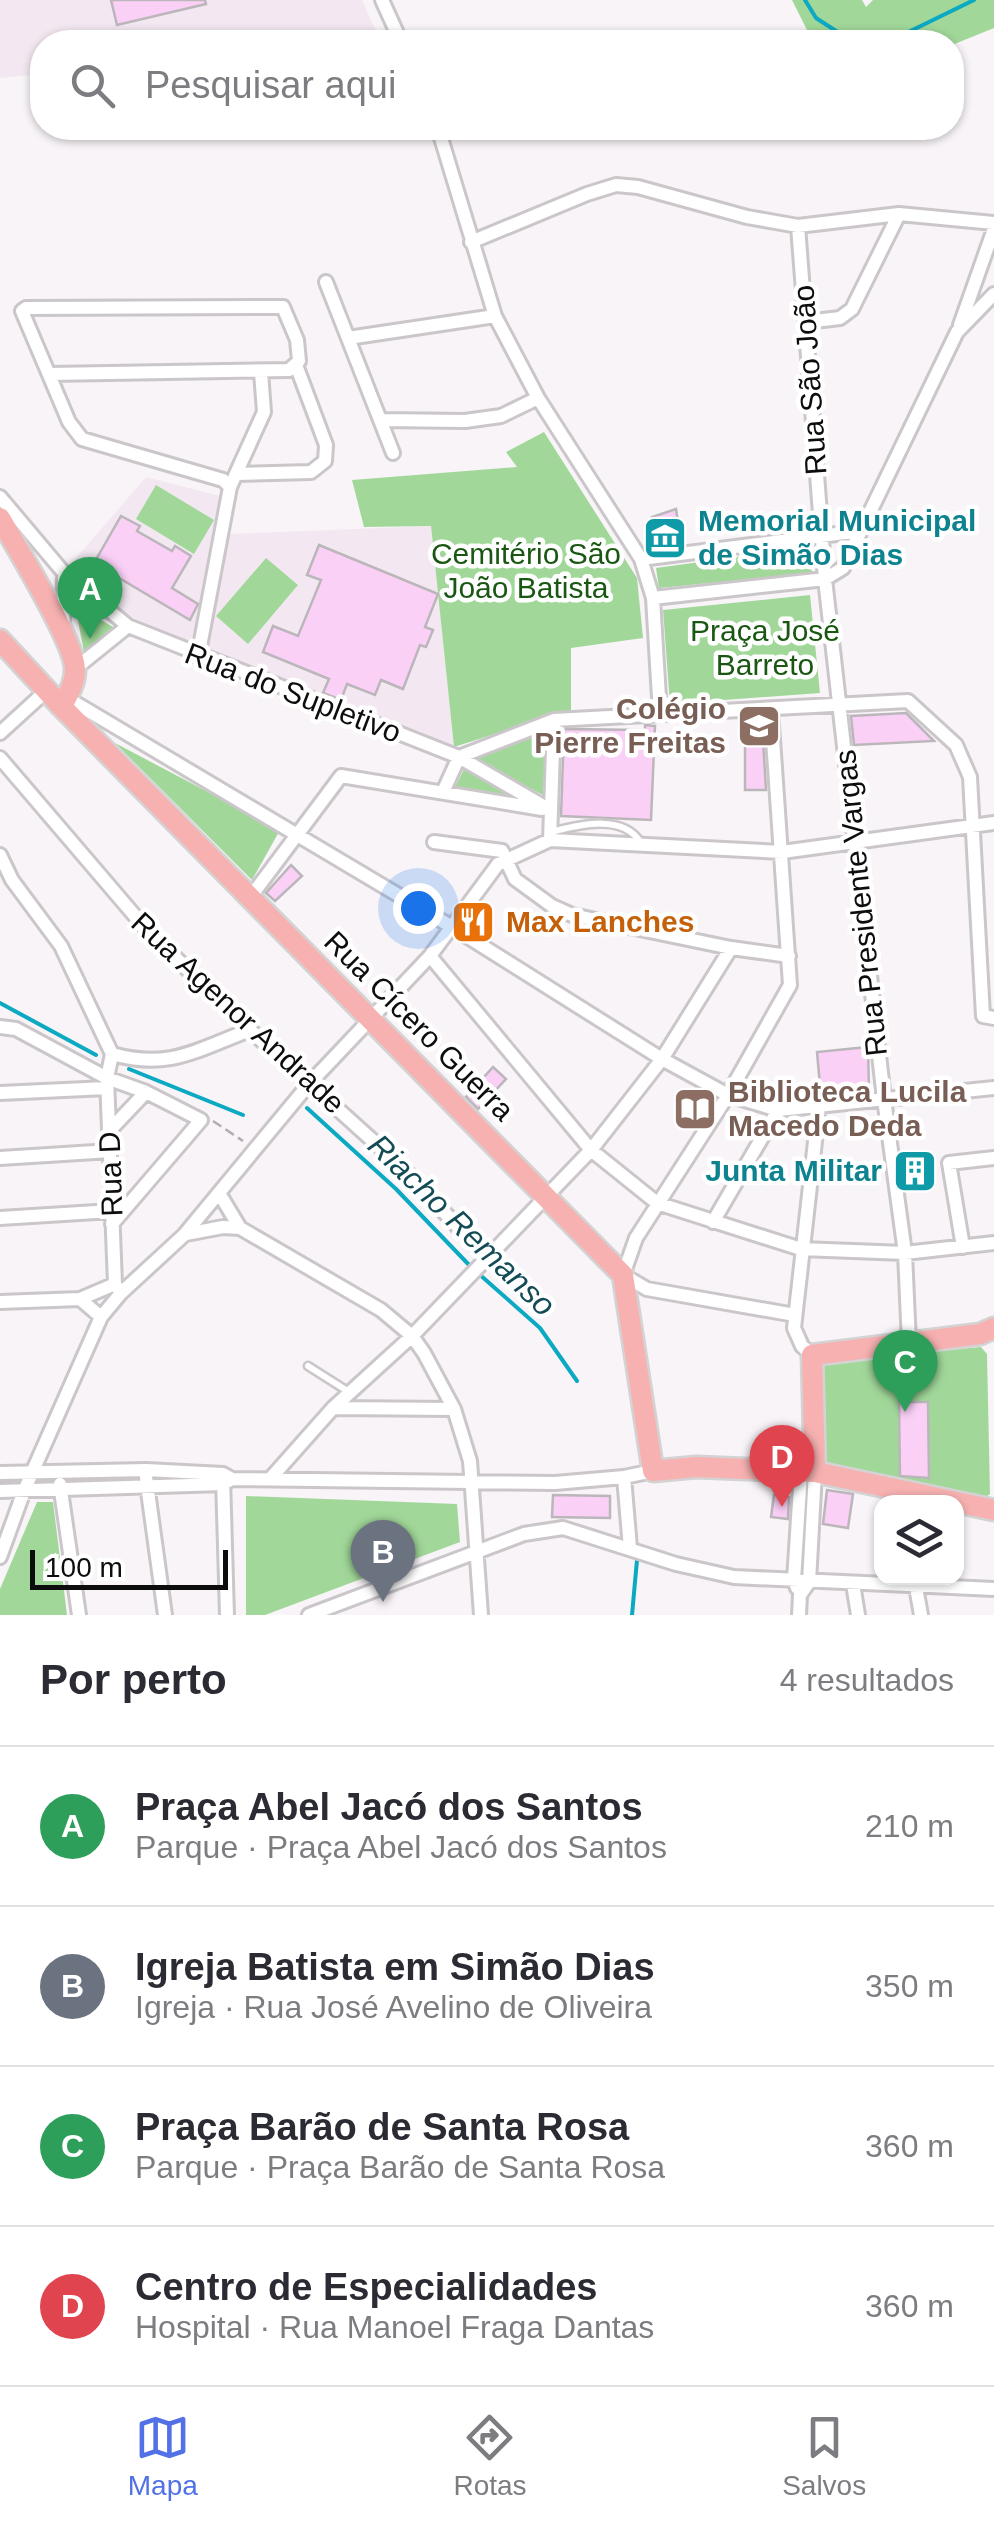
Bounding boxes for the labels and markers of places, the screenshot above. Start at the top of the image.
place label: Memorial Municipal de Simão Dias [698,504,976,571]
museum icon: Memorial Municipal de Simão Dias [642,515,688,561]
pin: A [58,556,122,639]
place label: Colégio Pierre Freitas [534,692,726,759]
school or university icon: Colégio Pierre Freitas [736,703,782,749]
restaurant icon: Max Lanches [450,899,496,945]
place label: Max Lanches [506,905,694,938]
place label: Biblioteca Lucila Macedo Deda [728,1075,967,1142]
library icon: Biblioteca Lucila Macedo Deda [672,1086,718,1132]
building icon: Junta Militar [892,1148,938,1194]
place label: Junta Militar [705,1154,882,1187]
pin: C [872,1330,938,1412]
pin: D [750,1424,814,1507]
pin: B [350,1520,416,1602]

